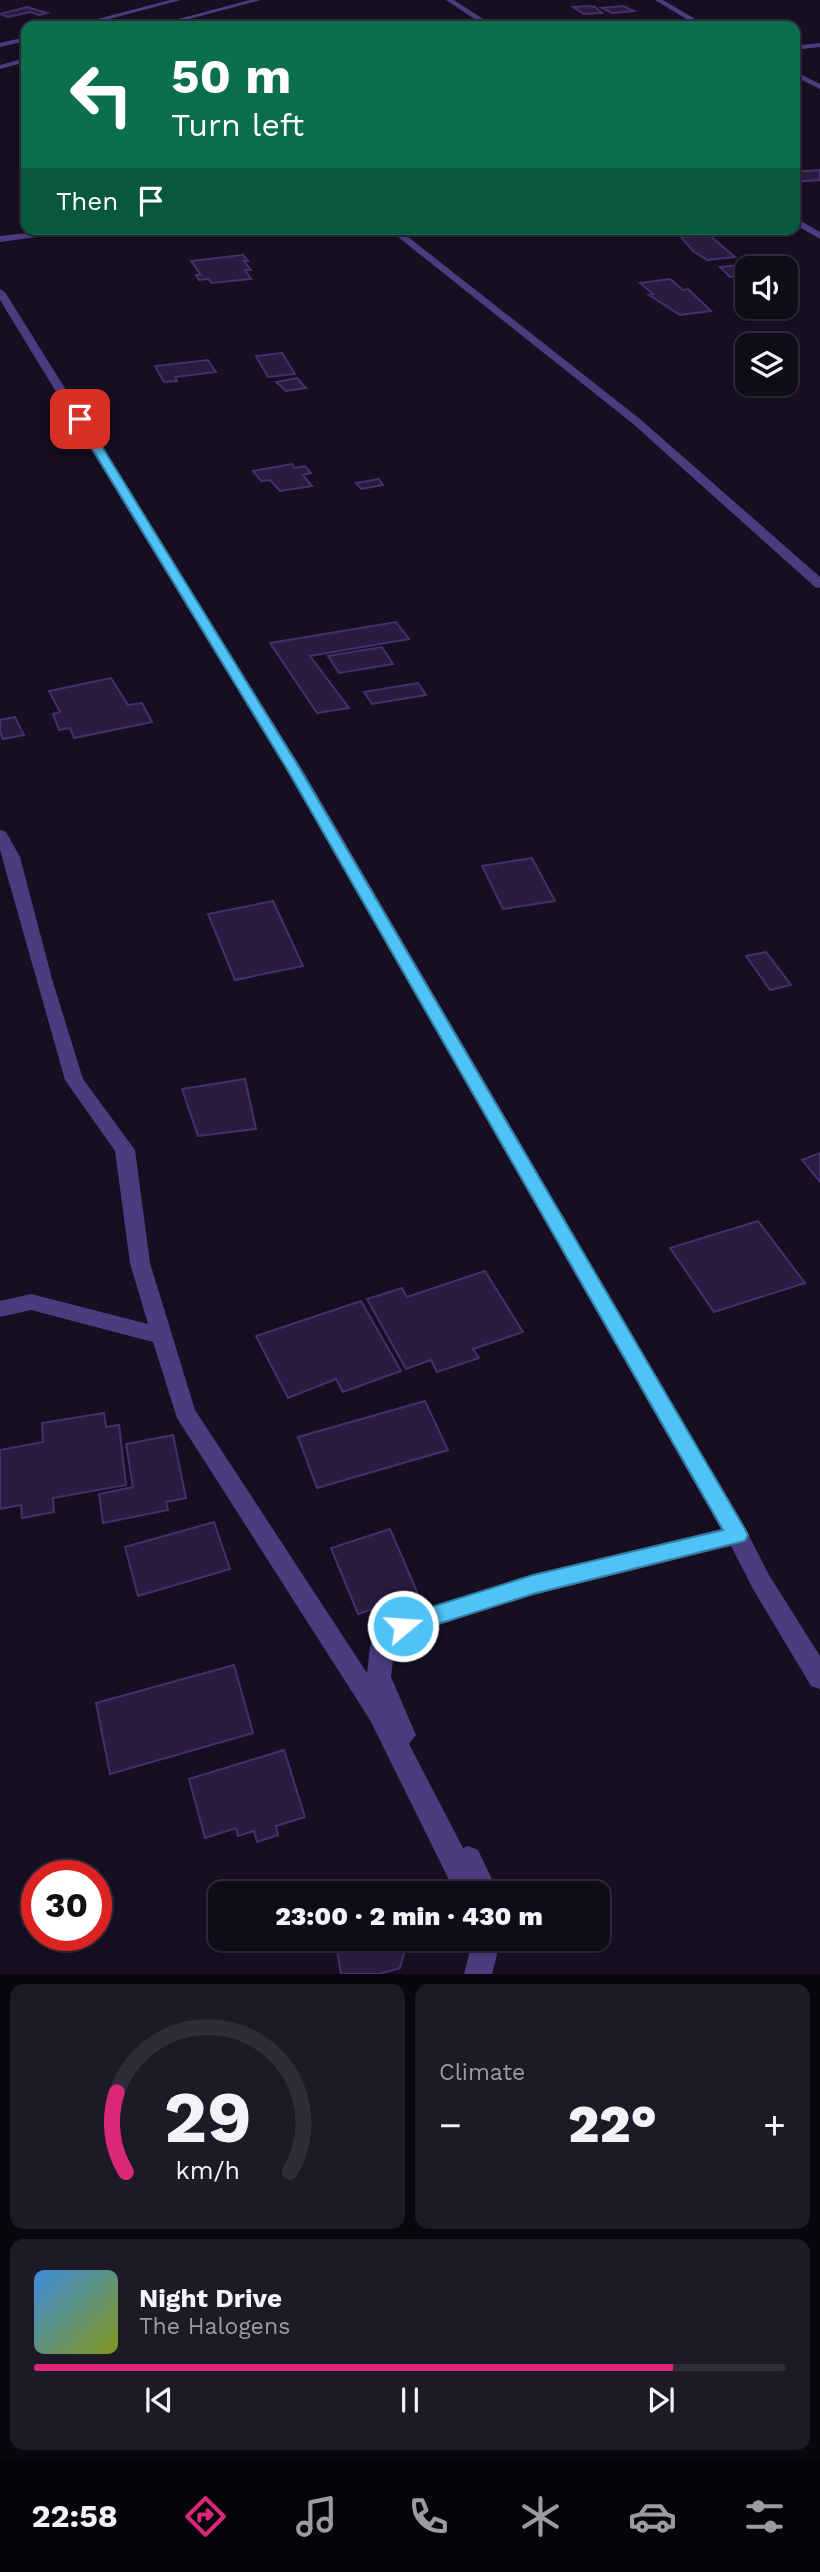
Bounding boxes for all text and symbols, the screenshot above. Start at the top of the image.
text: 50 m [171,47,291,105]
icon: left [56,49,147,140]
text: Turn left [171,106,304,144]
icon: arrive [132,182,170,220]
text: Then [56,186,118,216]
map controls [735,256,798,396]
button: sound [735,256,798,319]
button: layers [735,333,798,396]
pin [50,389,110,449]
icon: arrive [61,400,99,438]
position arrow [366,1589,440,1663]
speed limit sign: 30 [21,1860,112,1951]
text: 23:00 · 2 min · 430 m [275,1901,543,1931]
text: Climate [439,2059,525,2086]
text: 29 [163,2075,252,2161]
text: 22° [568,2094,657,2155]
text: − [439,2103,462,2147]
text: + [763,2103,786,2147]
text: km/h [175,2156,240,2185]
text: Night Drive [139,2283,282,2313]
text: The Halogens [139,2313,290,2340]
icon: previous [140,2381,178,2419]
icon: pause [391,2381,429,2419]
icon: next [642,2381,680,2419]
icon: directions [181,2492,230,2541]
icon: music [292,2492,341,2541]
icon: phone [404,2492,453,2541]
icon: climate [516,2492,565,2541]
icon: car [628,2492,677,2541]
icon: filters [740,2492,789,2541]
text: 22:58 [31,2497,118,2535]

